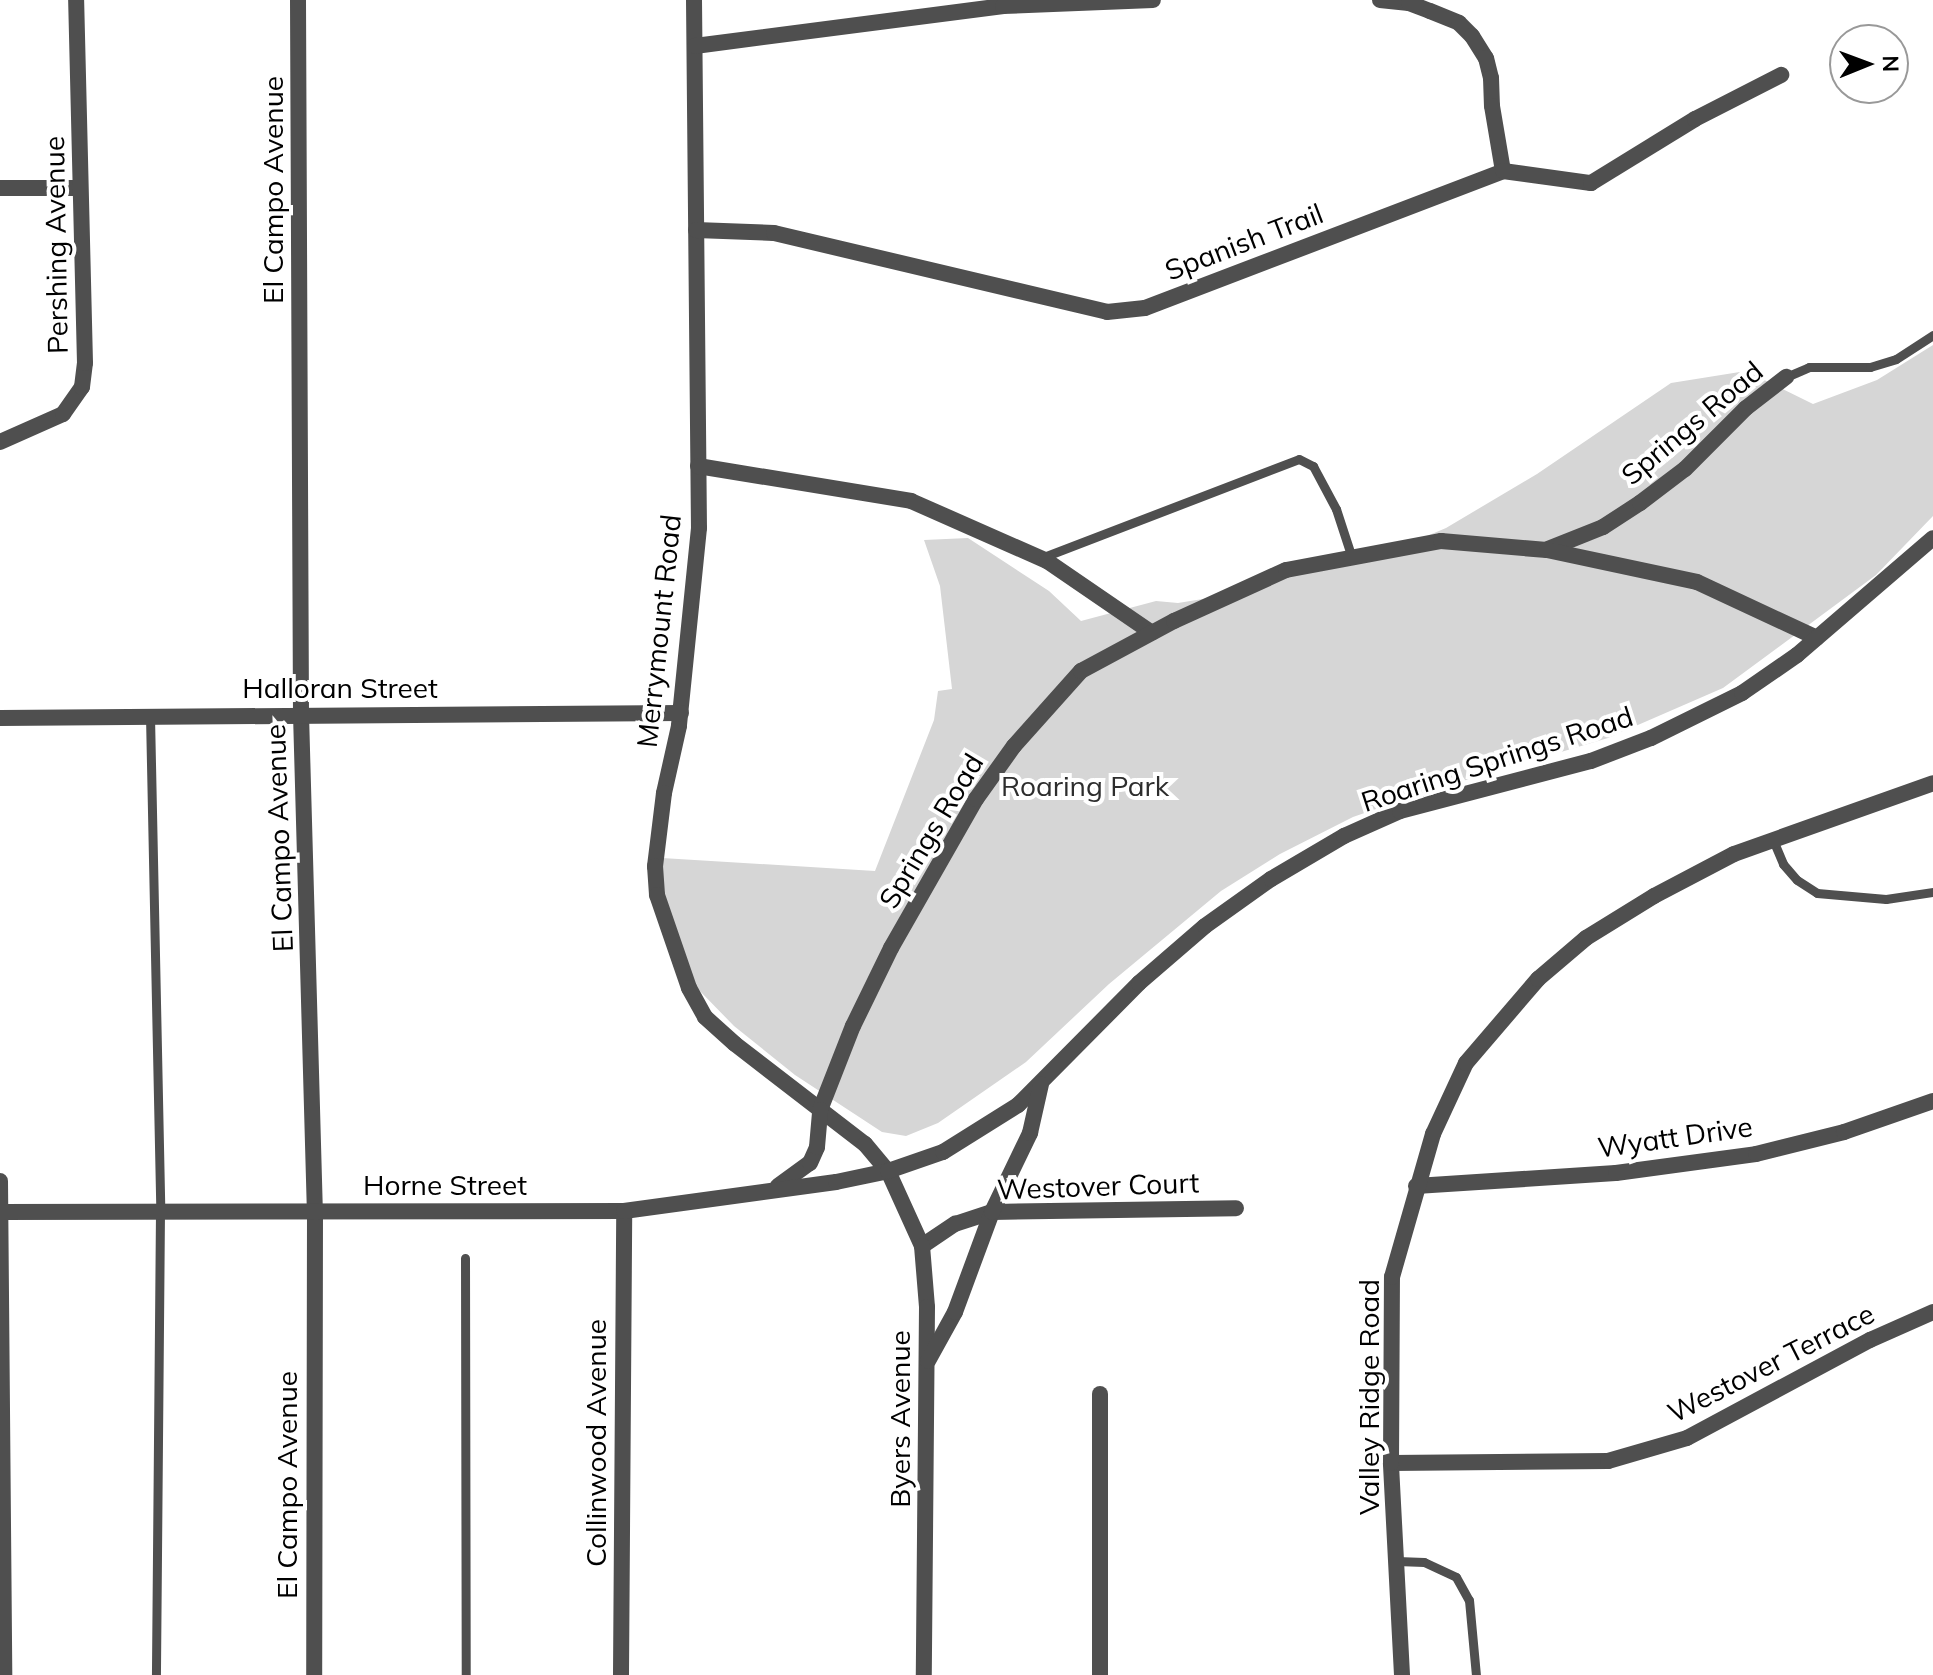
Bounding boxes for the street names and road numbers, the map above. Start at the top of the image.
street label: El Campo Avenue [256,76,290,304]
street label: Pershing Avenue [37,136,75,354]
street label: Spanish Trail [1160,196,1328,288]
street label: Springs Road [1614,354,1770,492]
street label: Merrymount Road [630,513,688,749]
street label: Halloran Street [242,671,438,705]
street label: Roaring Springs Road [1357,699,1637,819]
street label: El Campo Avenue [258,723,300,953]
street label: Springs Road [872,748,990,914]
street label: Wyatt Drive [1595,1110,1755,1164]
street label: Westover Court [996,1166,1200,1206]
street label: Horne Street [363,1168,527,1202]
street label: Valley Ridge Road [1352,1279,1386,1515]
street label: Westover Terrace [1662,1296,1880,1430]
street label: Collinwood Avenue [579,1319,613,1567]
street label: Byers Avenue [883,1330,917,1508]
street label: El Campo Avenue [270,1371,304,1599]

